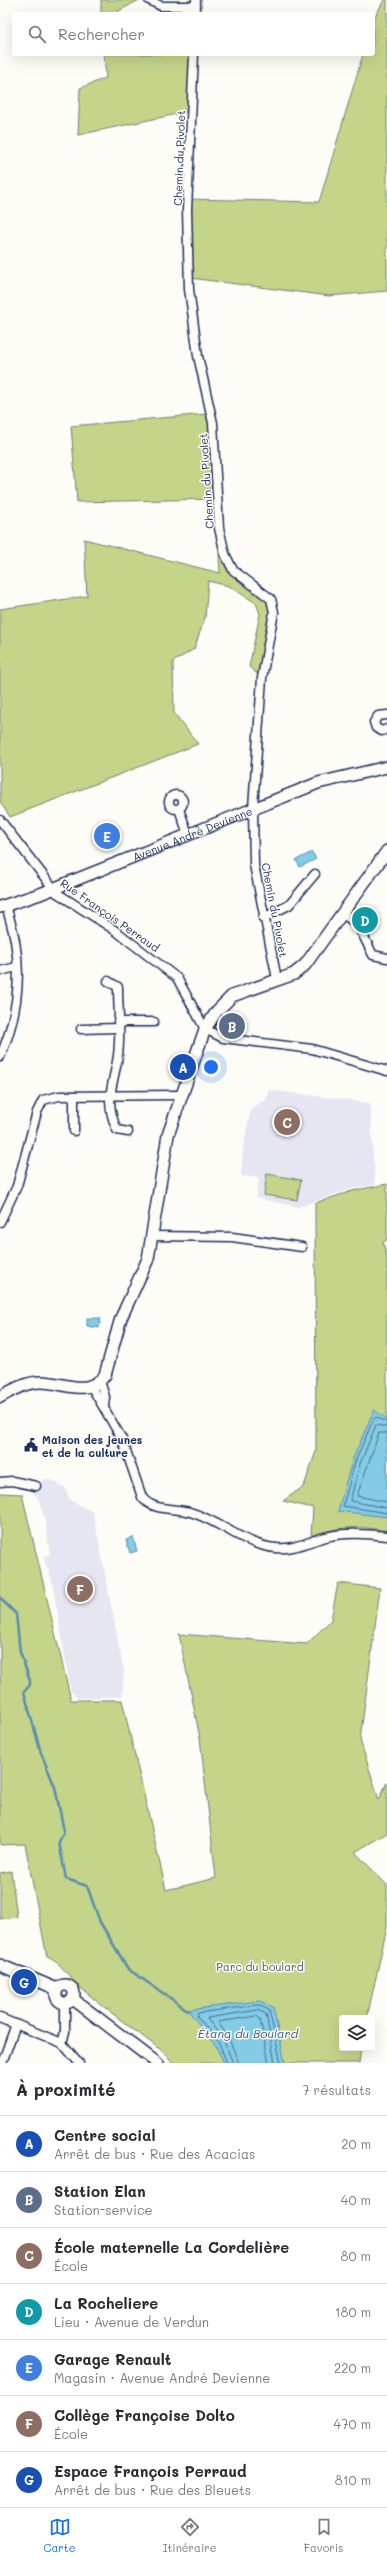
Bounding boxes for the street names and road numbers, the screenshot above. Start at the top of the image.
street label: Chemin du Pivolet [170,110,188,206]
street label: Chemin du Pivolet [195,432,217,529]
street label: Avenue André Devienne [130,803,254,864]
street label: Chemin du Pivolet [258,861,292,959]
street label: Rue François Perraud [58,875,163,955]

